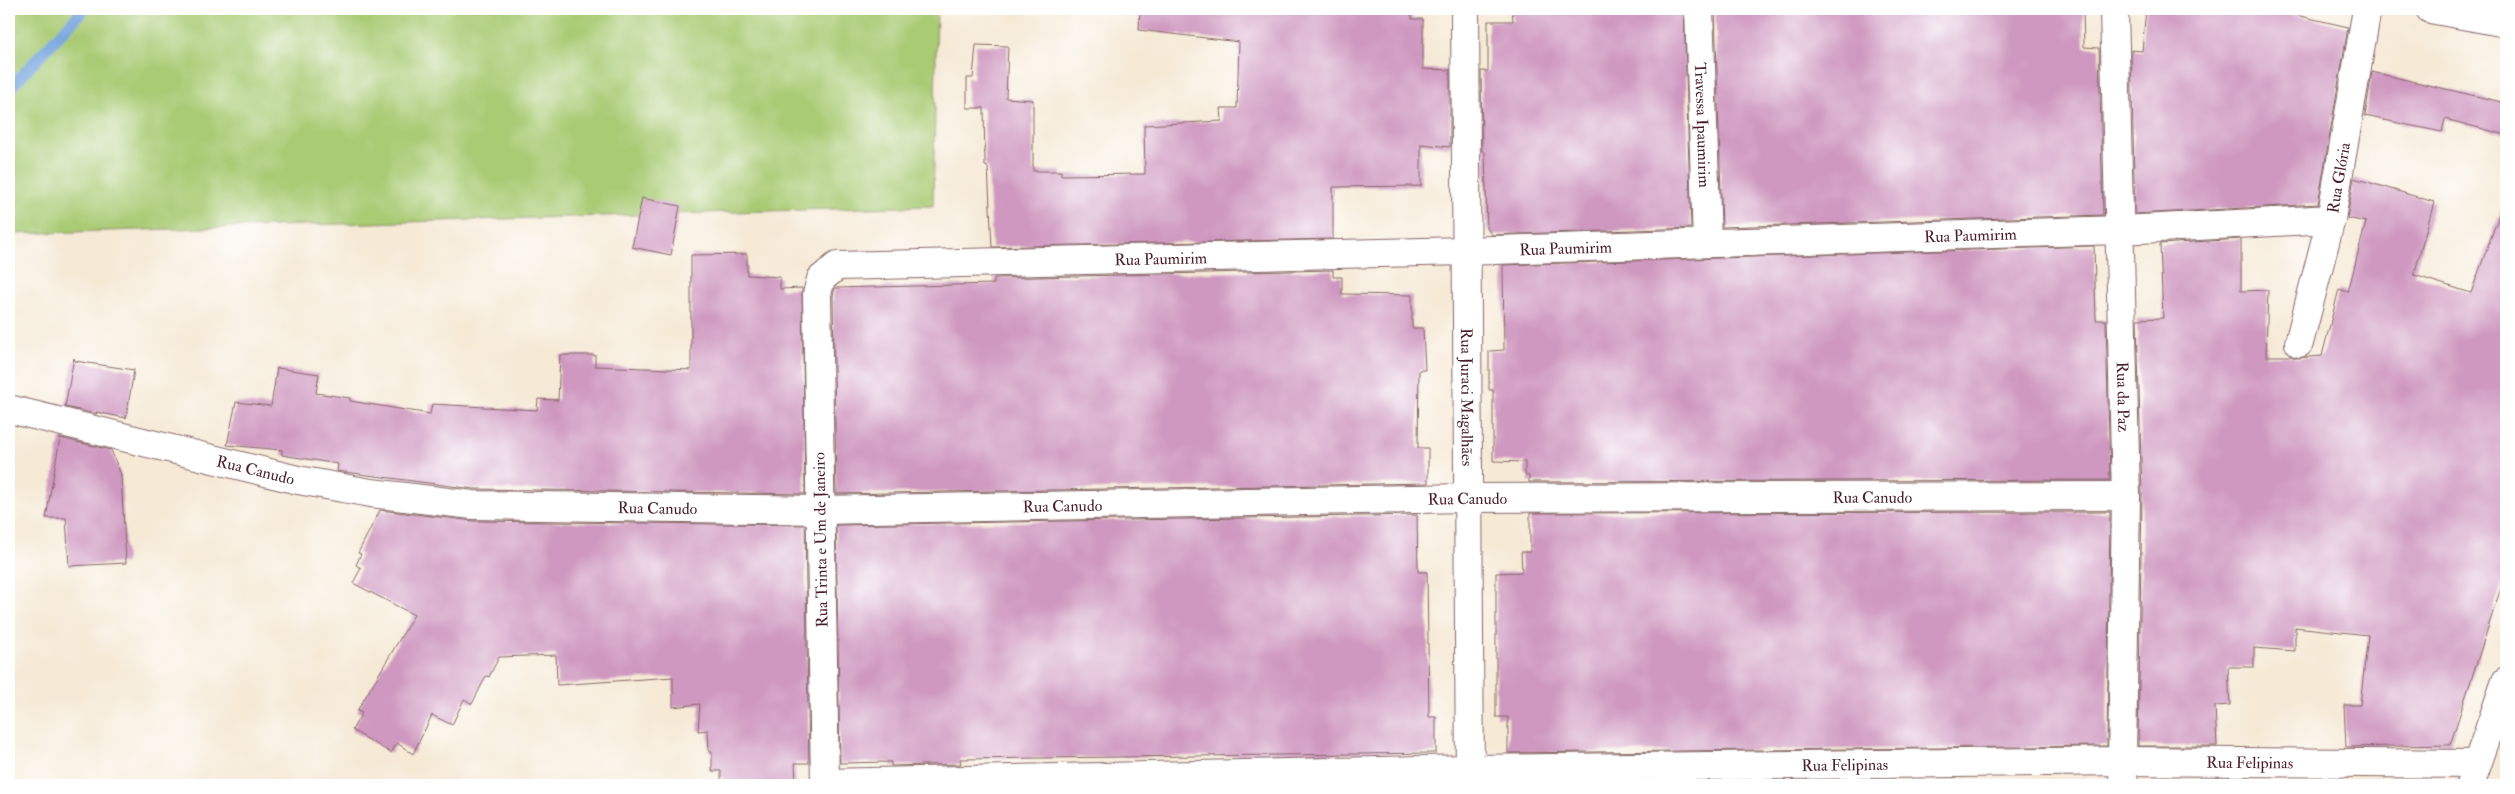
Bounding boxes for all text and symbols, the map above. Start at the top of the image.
street label: Travessa Ipaumirim [1690,62,1714,189]
street label: Rua Glória [2323,140,2355,215]
street label: Rua Paumirim [1924,224,2018,247]
street label: Rua Paumirim [1519,237,1613,260]
street label: Rua Paumirim [1114,248,1208,270]
street label: Rua Juraci Magalhães [1455,328,1477,466]
street label: Rua da Paz [2112,361,2133,433]
street label: Rua Canudo [214,451,297,490]
street label: Rua Trinta e Um de Janeiro [809,452,834,628]
street label: Rua Canudo [1832,488,1913,508]
street label: Rua Canudo [1427,489,1508,510]
street label: Rua Canudo [1022,496,1103,517]
street label: Rua Canudo [617,498,698,519]
street label: Rua Felipinas [2206,753,2293,774]
street label: Rua Felipinas [1801,755,1888,776]

